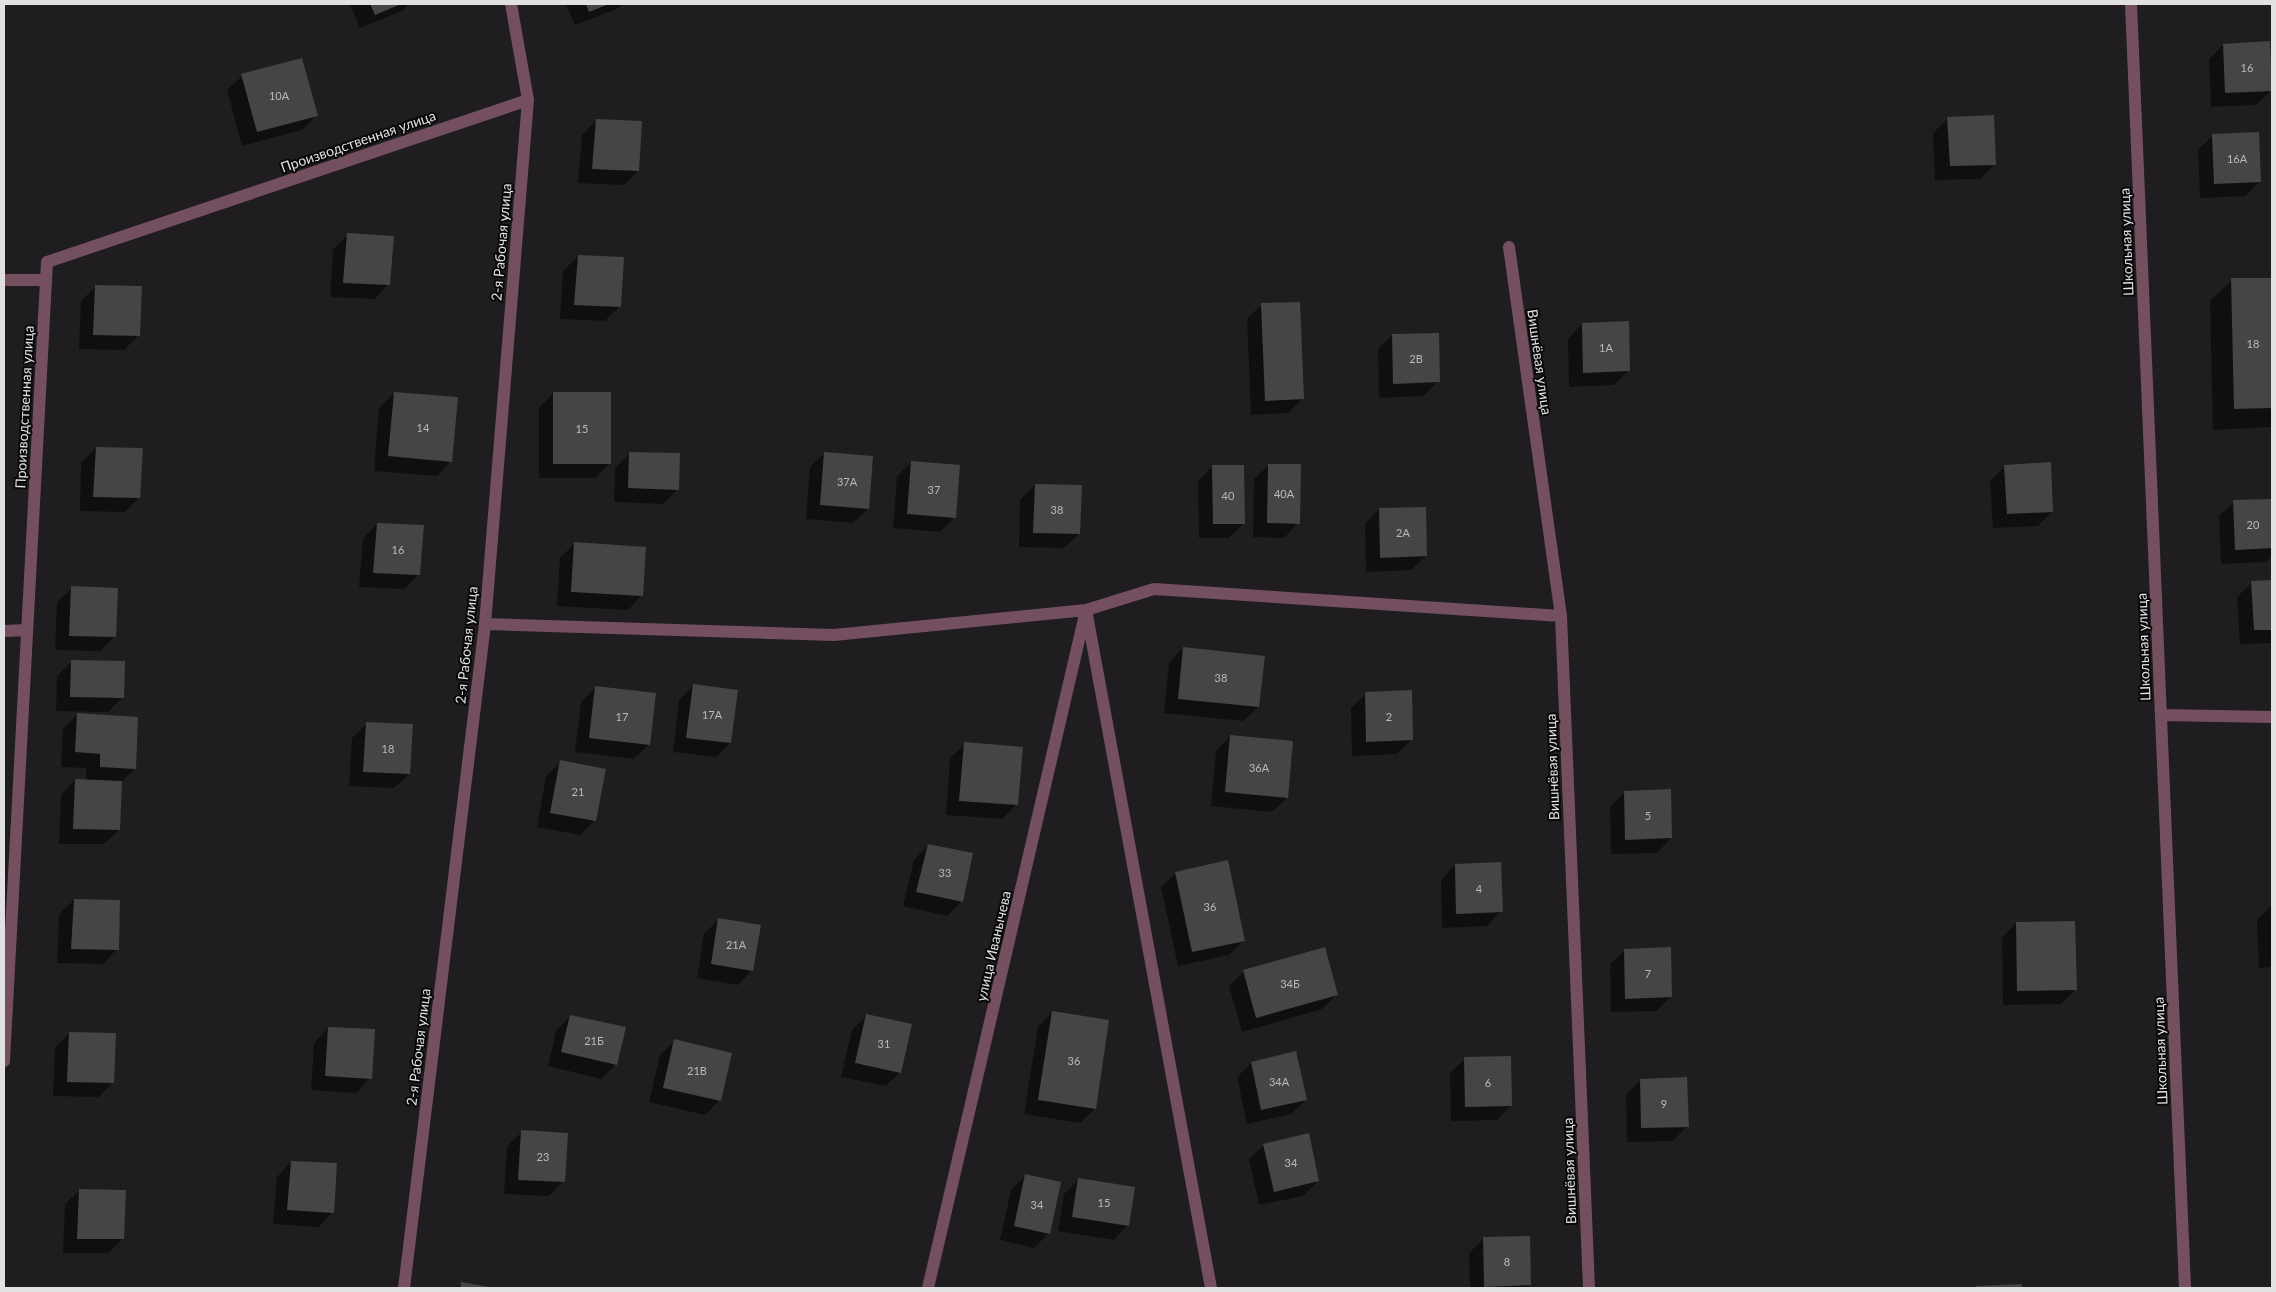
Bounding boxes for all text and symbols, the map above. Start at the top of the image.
house number: 16 [2241,61,2253,74]
house number: 10А [269,89,290,102]
street label: Производственная улица [278,106,438,176]
house number: 16А [2227,152,2248,165]
street label: 2-я Рабочая улица [487,182,515,302]
street label: Школьная улица [2116,188,2136,296]
street label: Вишнёвая улица [1524,308,1556,416]
street label: Производственная улица [11,325,37,489]
house number: 18 [2247,337,2259,350]
house number: 1А [1599,341,1613,354]
house number: 2В [1409,352,1423,365]
house number: 14 [417,421,430,434]
house number: 15 [576,422,588,435]
house number: 37А [837,475,858,488]
house number: 37 [928,483,940,496]
house number: 40А [1274,487,1295,500]
house number: 40 [1222,489,1235,502]
house number: 38 [1051,503,1063,516]
house number: 20 [2247,518,2260,531]
house number: 2А [1396,526,1410,539]
house number: 16 [392,543,404,556]
street label: 2-я Рабочая улица [451,585,481,705]
street label: Школьная улица [2133,593,2153,701]
house number: 38 [1215,671,1227,684]
house number: 17А [702,708,723,721]
house number: 17 [616,710,628,723]
house number: 2 [1386,710,1392,723]
street label: Вишнёвая улица [1542,714,1562,820]
house number: 18 [382,742,394,755]
house number: 36А [1249,761,1270,774]
house number: 21 [572,785,584,798]
house number: 5 [1645,809,1651,822]
house number: 33 [939,866,951,879]
house number: 4 [1476,882,1483,895]
street label: улица Иванычева [972,889,1014,1003]
house number: 36 [1204,900,1216,913]
house number: 21А [726,938,747,951]
house number: 7 [1645,967,1651,980]
house number: 34Б [1280,977,1300,990]
street label: 2-я Рабочая улица [402,987,434,1107]
street label: Школьная улица [2150,997,2170,1105]
house number: 21Б [584,1034,604,1047]
house number: 31 [878,1037,890,1050]
house number: 36 [1068,1054,1080,1067]
house number: 21В [687,1064,707,1077]
house number: 34А [1269,1075,1290,1088]
house number: 6 [1485,1076,1491,1089]
house number: 9 [1661,1097,1667,1110]
street label: Вишнёвая улица [1559,1118,1579,1224]
house number: 23 [537,1150,549,1163]
house number: 34 [1285,1156,1298,1169]
house number: 15 [1098,1196,1110,1209]
house number: 34 [1031,1198,1044,1211]
house number: 8 [1504,1255,1510,1268]

